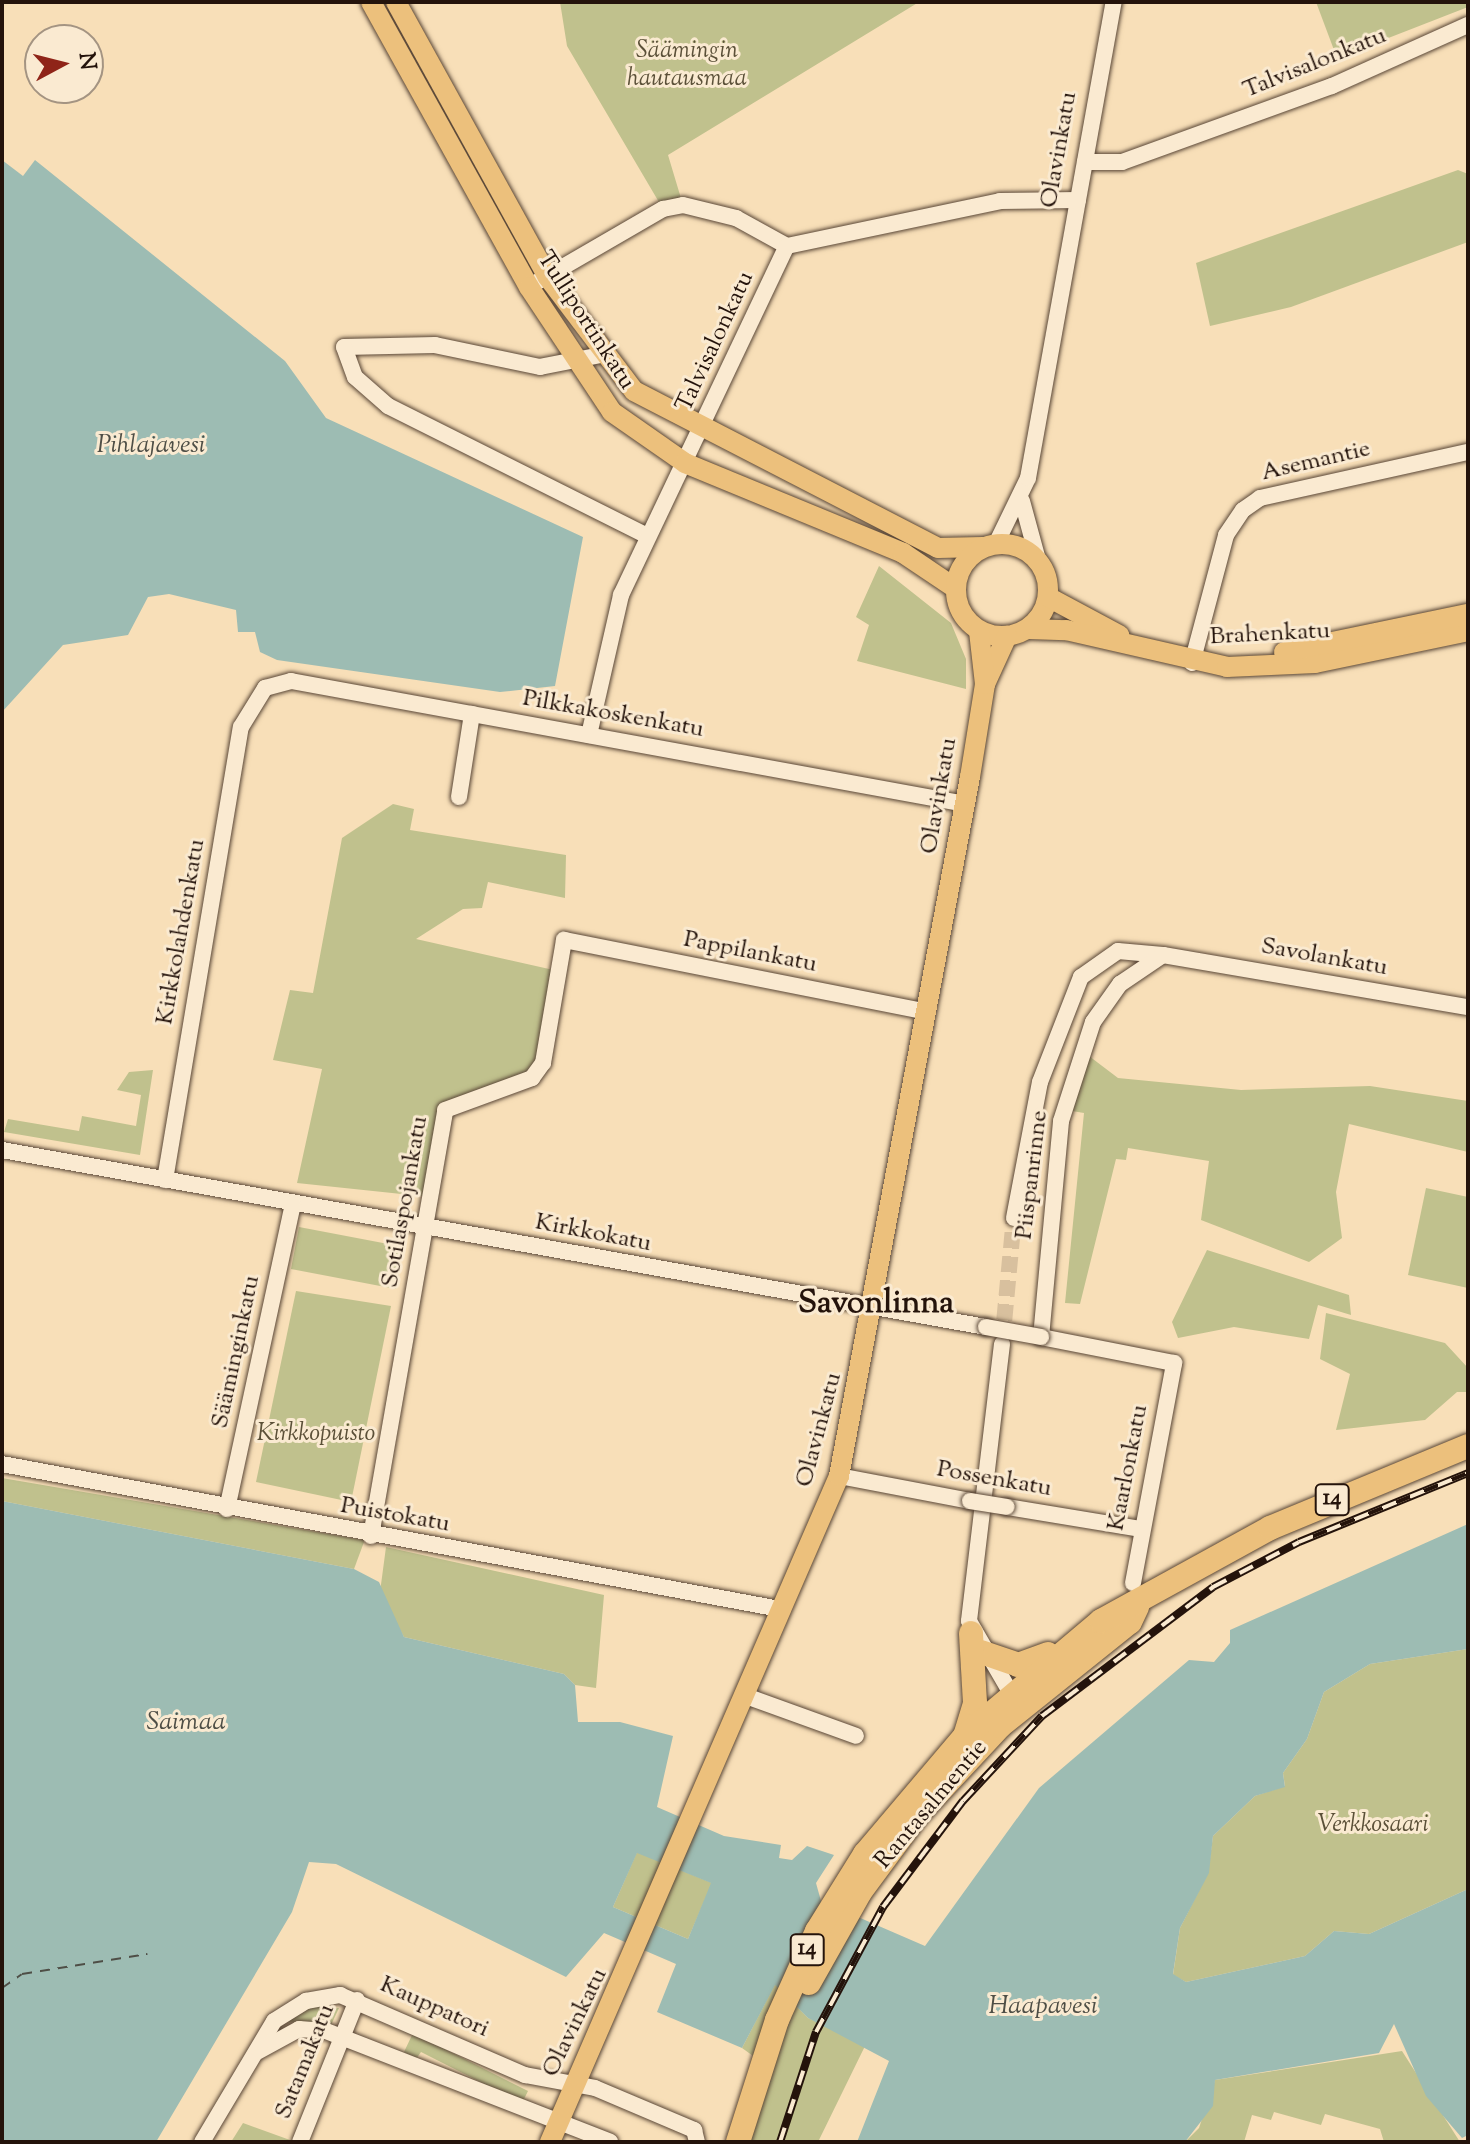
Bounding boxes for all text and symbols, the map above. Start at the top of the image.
street label: Talvisalonkatu [1239,22,1391,106]
north arrow [24,24,104,104]
park label: Säämingin hautausmaa [627,38,747,94]
text: N [69,51,103,72]
street label: Olavinkatu [1036,90,1084,210]
street label: Tulliportinkatu [530,246,640,396]
street label: Talvisalonkatu [671,267,761,417]
water label: Pihlajavesi [97,430,205,462]
street label: Asemantie [1259,435,1373,489]
street label: Brahenkatu [1209,617,1331,653]
street label: Pilkkakoskenkatu [520,685,706,745]
street label: Olavinkatu [916,736,964,856]
street label: Kirkkolahdenkatu [152,837,212,1027]
street label: Pappilankatu [681,926,819,980]
street label: Savolankatu [1259,933,1389,983]
street label: Piispanrinne [1011,1109,1055,1241]
street label: Sotilaspojankatu [377,1114,435,1290]
street label: Kirkkokatu [533,1209,653,1259]
street label: Sääminginkatu [207,1273,267,1431]
district label: Savonlinna [798,1285,954,1323]
street label: Olavinkatu [791,1370,849,1490]
street label: Kaarlonkatu [1103,1403,1155,1533]
park label: Kirkkopuisto [257,1421,375,1449]
street label: Possenkatu [934,1456,1054,1504]
road number: 14 [1314,1482,1350,1518]
street label: Puistokatu [338,1492,452,1540]
water label: Saimaa [146,1707,226,1739]
street label: Rantasalmentie [870,1735,994,1875]
park label: Verkkosaari [1317,1812,1429,1840]
road number: 14 [789,1932,825,1968]
street label: Olavinkatu [537,1964,615,2082]
street label: Kauppatori [375,1971,493,2045]
water label: Haapavesi [989,1991,1097,2023]
street label: Satamakatu [270,2000,342,2124]

